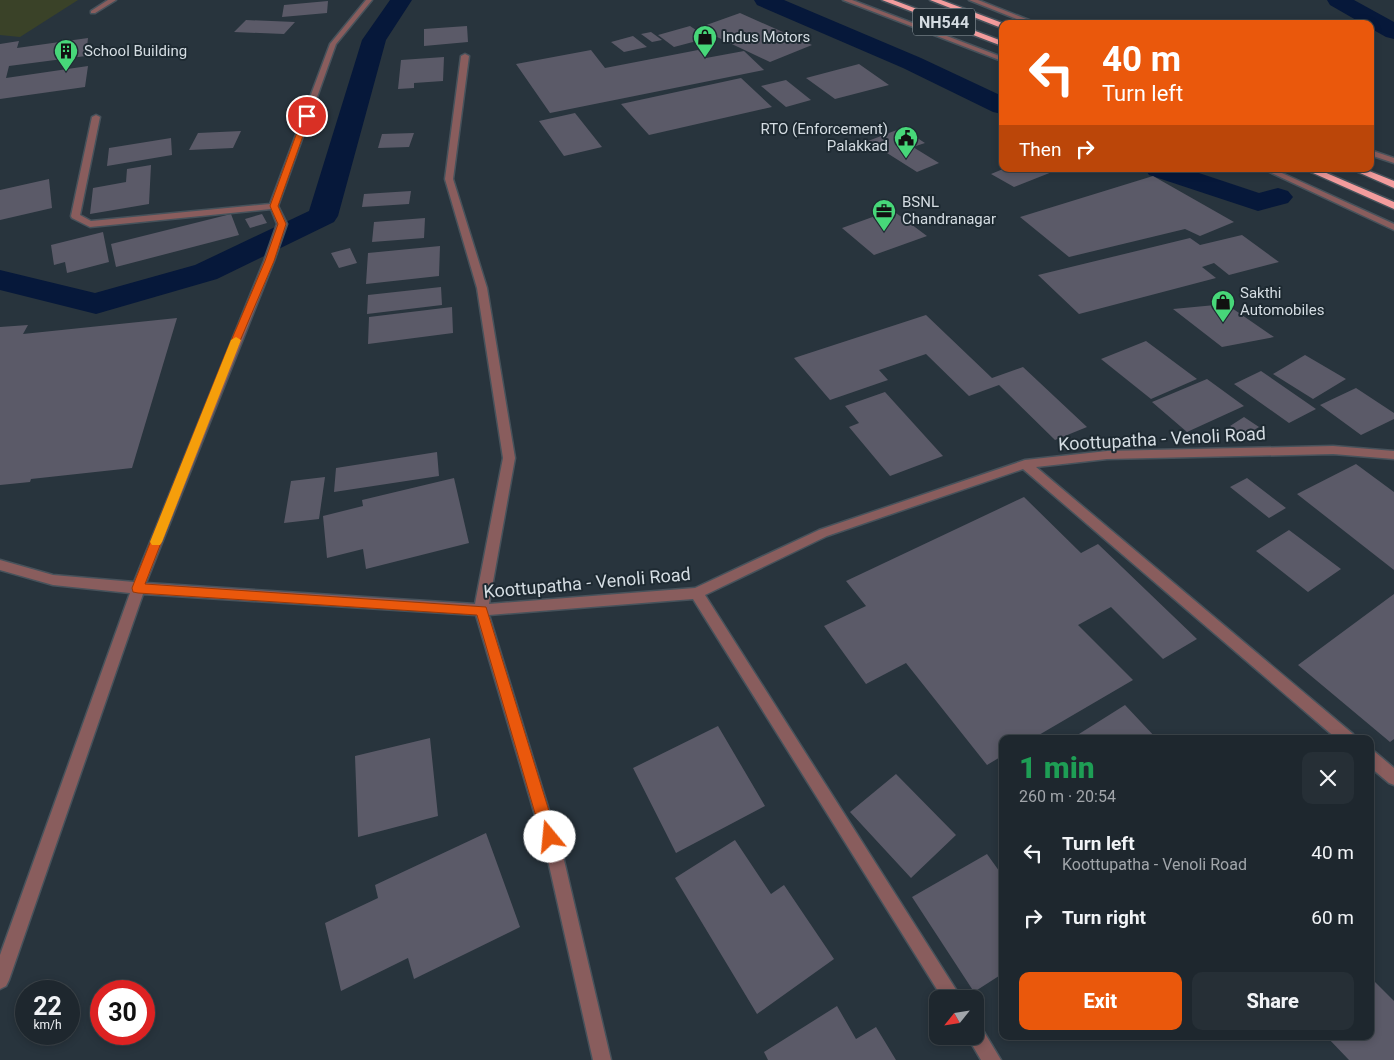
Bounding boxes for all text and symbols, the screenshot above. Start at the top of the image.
road number: NH544 [913,8,975,36]
shop icon: Indus Motors [692,24,718,58]
place label: Indus Motors [722,28,810,46]
building icon: School Building [53,38,79,72]
text: 40 m [1102,39,1181,80]
icon: left [1019,40,1084,105]
place label: School Building [84,42,187,60]
text: Turn left [1102,81,1183,106]
pin [286,95,328,137]
icon: arrive [293,102,321,130]
place label: RTO (Enforcement) Palakkad [761,120,888,155]
public building icon: RTO (Enforcement) Palakkad [893,125,919,159]
icon: right [1071,135,1099,163]
text: Then [1019,138,1061,161]
place label: BSNL Chandranagar [902,193,996,228]
office icon: BSNL Chandranagar [871,198,897,232]
place label: Sakthi Automobiles [1240,284,1324,319]
shop icon: Sakthi Automobiles [1210,289,1236,323]
street label: Koottupatha - Venoli Road [1058,423,1266,454]
street label: Koottupatha - Venoli Road [482,563,691,602]
text: 1 min [1019,750,1095,785]
button: close [1302,752,1354,804]
text: 260 m · 20:54 [1019,787,1116,806]
position arrow [523,810,575,862]
text: Turn left [1062,832,1135,855]
icon: left [1019,839,1047,867]
text: 40 m [1311,841,1354,864]
text: Koottupatha - Venoli Road [1062,855,1247,874]
icon: right [1019,904,1047,932]
text: Turn right [1062,906,1146,929]
text: 60 m [1311,906,1354,929]
button: Exit [1019,972,1182,1030]
button: Share [1192,972,1354,1030]
speed limit sign: 30 [90,980,155,1045]
north arrow [929,990,984,1045]
map controls [929,990,984,1045]
text: 22 [33,992,62,1021]
text: km/h [33,1018,62,1032]

